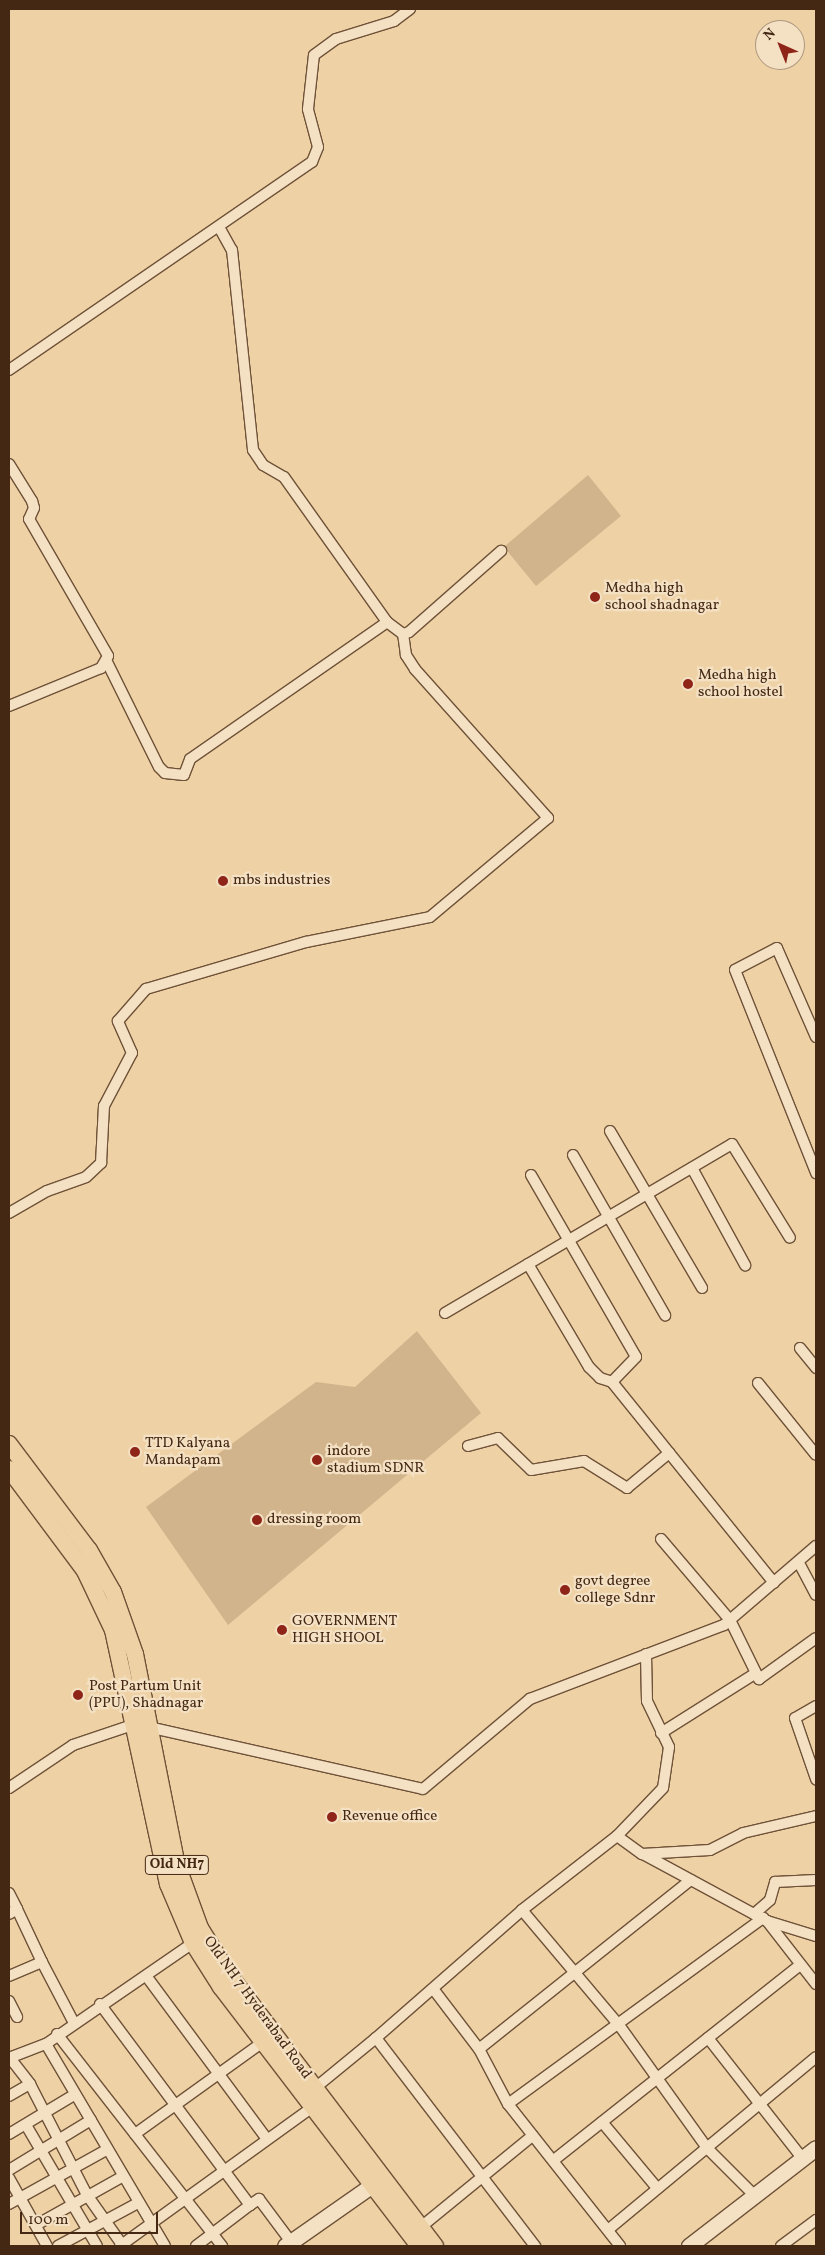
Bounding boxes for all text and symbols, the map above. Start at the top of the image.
north arrow [755,20,805,70]
text: N [760,24,780,45]
place label: Medha high school shadnagar [605,579,719,614]
marker: Medha high school shadnagar [589,591,601,603]
place label: Medha high school hostel [698,666,783,701]
marker: Medha high school hostel [682,678,694,690]
place label: mbs industries [233,872,330,890]
marker: mbs industries [217,875,229,887]
place label: TTD Kalyana Mandapam [145,1434,230,1469]
place label: indore stadium SDNR [327,1442,424,1477]
marker: TTD Kalyana Mandapam [129,1446,141,1458]
marker: indore stadium SDNR [311,1454,323,1466]
place label: dressing room [267,1511,361,1529]
marker: dressing room [251,1514,263,1526]
place label: govt degree college Sdnr [575,1572,655,1607]
marker: govt degree college Sdnr [559,1584,571,1596]
place label: GOVERNMENT HIGH SHOOL [292,1612,397,1647]
marker: GOVERNMENT HIGH SHOOL [276,1624,288,1636]
place label: Post Partum Unit (PPU), Shadnagar [89,1677,203,1712]
marker: Post Partum Unit (PPU), Shadnagar [71,1688,85,1702]
place label: Revenue office [342,1808,437,1826]
marker: Revenue office [326,1811,338,1823]
road number: Old NH7 [144,1854,210,1876]
street label: Old NH 7 Hyderabad Road [199,1933,315,2083]
scale bar [22,2202,160,2234]
text: 100 m [28,2210,68,2231]

